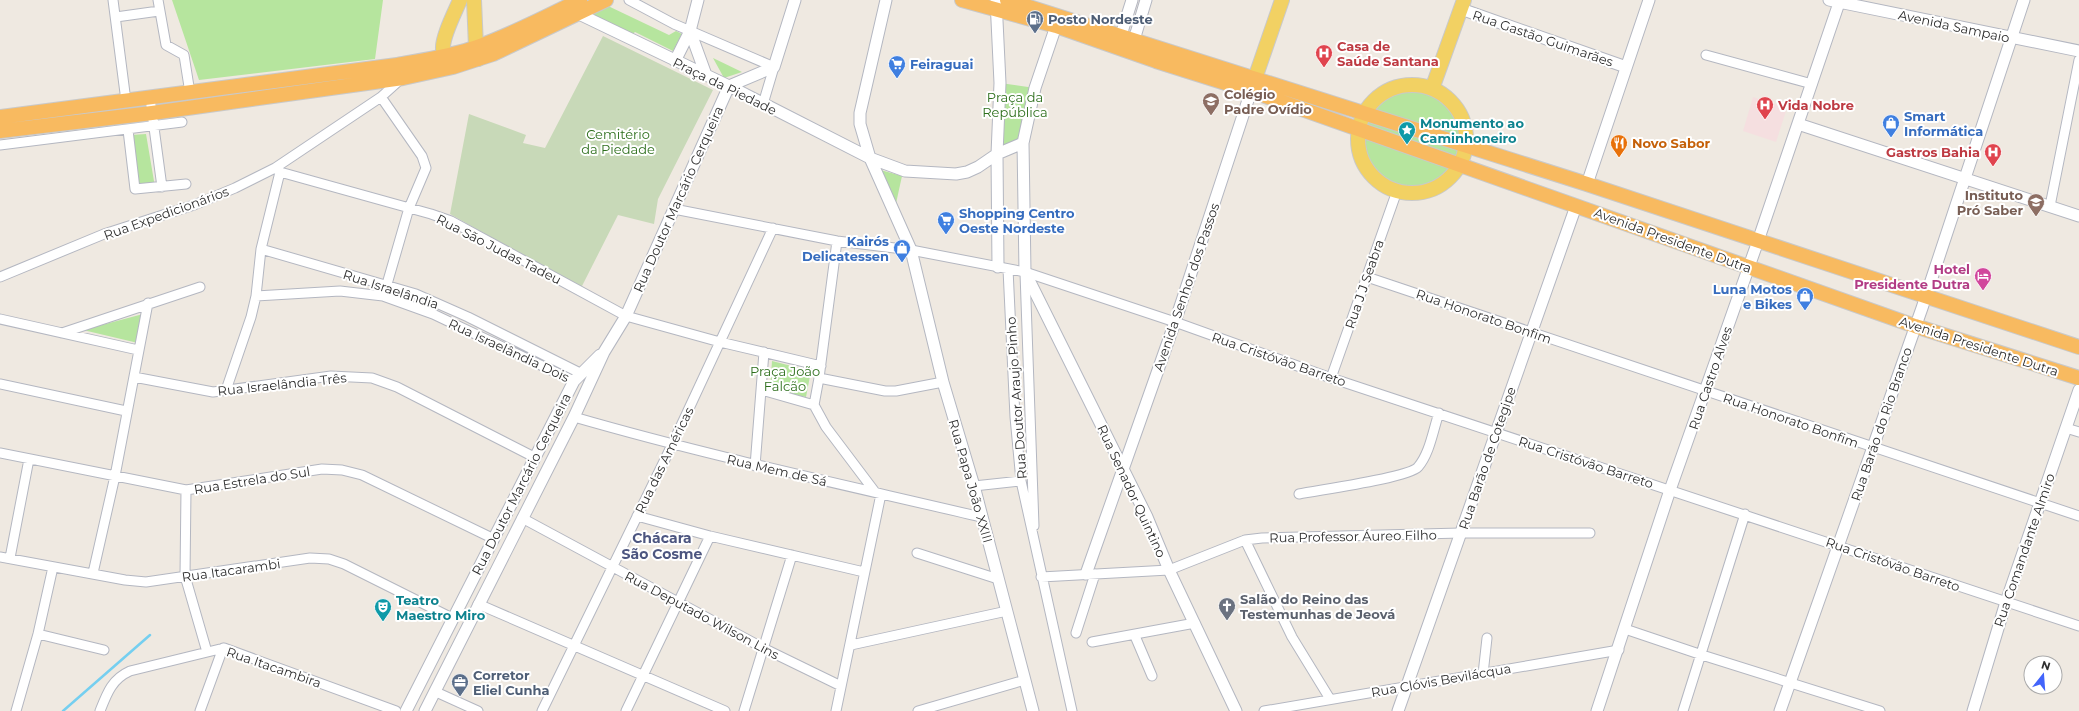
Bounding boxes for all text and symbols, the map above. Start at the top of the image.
street label: Rua Gastão Guimarães [1471,6,1615,70]
street label: Avenida Sampaio [1897,6,2011,46]
fuel station icon: Posto Nordeste [1025,9,1045,34]
place label: Posto Nordeste [1048,11,1153,27]
place label: Casa de Saúde Santana [1337,38,1439,69]
hospital icon: Casa de Saúde Santana [1314,43,1334,68]
street label: Praça da Piedade [670,54,780,118]
supermarket icon: Feiraguai [887,54,907,79]
place label: Feiraguai [910,56,973,72]
place label: Colégio Padre Ovídio [1224,86,1312,117]
park label: Praça da República [982,89,1048,120]
school or university icon: Colégio Padre Ovídio [1201,91,1221,116]
hospital icon: Vida Nobre [1755,95,1775,120]
place label: Vida Nobre [1777,97,1854,113]
street label: Rua Doutor Marcário Cerqueira [630,103,726,295]
place label: Smart Informática [1904,108,1983,139]
shop icon: Smart Informática [1881,113,1901,138]
place label: Monumento ao Caminhoneiro [1420,115,1524,146]
place icon: Monumento ao Caminhoneiro [1397,120,1417,145]
park label: Cemitério da Piedade [581,126,655,157]
restaurant icon: Novo Sabor [1609,133,1629,158]
place label: Novo Sabor [1632,135,1710,151]
hospital icon: Gastros Bahia [1983,142,2003,167]
place label: Gastros Bahia [1886,144,1980,160]
street label: Rua Expedicionários [101,183,231,243]
place label: Instituto Pró Saber [1957,187,2023,218]
school or university icon: Instituto Pró Saber [2026,192,2046,217]
street label: Avenida Senhor dos Passos [1150,201,1222,373]
street label: Avenida Presidente Dutra [1592,204,1754,276]
place label: Shopping Centro Oeste Nordeste [959,205,1075,236]
supermarket icon: Shopping Centro Oeste Nordeste [936,210,956,235]
street label: Rua São Judas Tadeu [434,211,564,287]
place label: Kairós Delicatessen [802,233,889,264]
street label: Rua J J Seabra [1341,237,1387,331]
shop icon: Kairós Delicatessen [892,238,912,263]
place label: Hotel Presidente Dutra [1854,261,1970,292]
street label: Rua Israelândia [341,266,441,312]
hotel icon: Hotel Presidente Dutra [1973,266,1993,291]
place label: Luna Motos e Bikes [1713,281,1792,312]
street label: Rua Honorato Bonfim [1414,285,1554,347]
shop icon: Luna Motos e Bikes [1795,286,1815,311]
street label: Avenida Presidente Dutra [1897,313,2061,379]
street label: Rua Israelândia Dois [446,315,572,385]
street label: Rua Doutor Araujo Pinho [1002,316,1030,480]
street label: Rua Castro Alves [1685,324,1735,432]
street label: Rua Cristóvão Barreto [1210,328,1348,390]
street label: Rua Barão do Rio Branco [1847,345,1915,503]
park label: Praça João Falcão [750,363,820,394]
street label: Rua Israelândia Três [217,369,347,399]
street label: Rua Barão de Cotegipe [1455,384,1519,531]
street label: Rua Honorato Bonfim [1721,389,1861,451]
street label: Rua Doutor Marcário Cerqueira [468,390,574,578]
street label: Rua das Américas [631,404,697,516]
street label: Rua Papa João XXIII [946,417,996,545]
street label: Rua Senador Quintino [1094,422,1170,560]
street label: Rua Cristóvão Barreto [1516,433,1656,491]
street label: Rua Mem de Sá [725,451,829,489]
street label: Rua Estrela do Sul [193,463,311,497]
street label: Rua Comandante Almiro [1990,471,2058,629]
street label: Rua Professor Áureo Filho [1269,527,1437,545]
district label: Chácara São Cosme [622,529,703,563]
street label: Rua Cristóvão Barreto [1824,533,1962,595]
street label: Rua Itacarambi [181,555,281,585]
street label: Rua Deputado Wilson Lins [622,567,782,663]
place label: Salão do Reino das Testemunhas de Jeová [1240,591,1395,622]
place label: Teatro Maestro Miro [396,592,486,623]
church icon: Salão do Reino das Testemunhas de Jeová [1217,596,1237,621]
theatre icon: Teatro Maestro Miro [373,597,393,622]
street label: Rua Itacambira [224,643,324,691]
north arrow [2023,655,2063,695]
text: N [2040,657,2052,673]
street label: Rua Clóvis Bevilácqua [1370,660,1512,700]
place label: Corretor Eliel Cunha [473,667,550,698]
office icon: Corretor Eliel Cunha [450,672,470,697]

